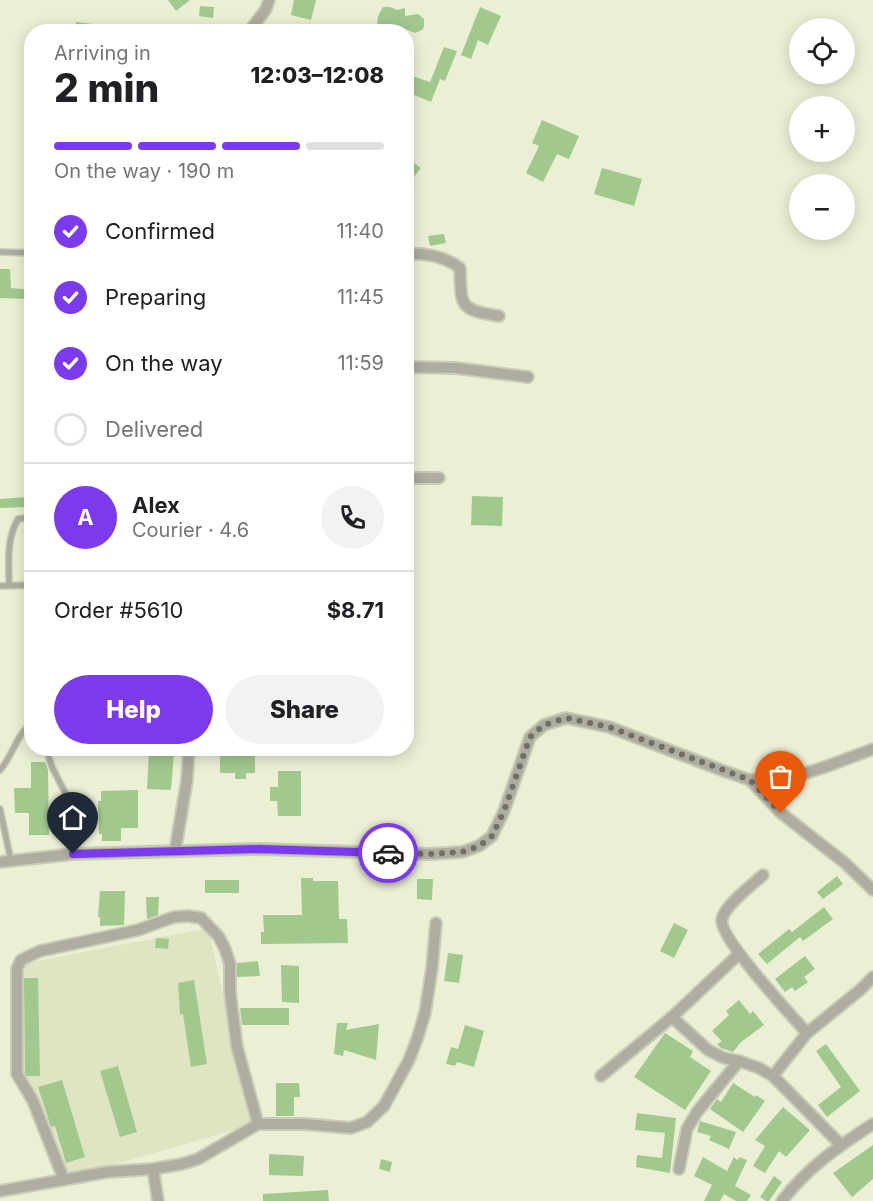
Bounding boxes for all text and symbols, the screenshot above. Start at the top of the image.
map controls [789,18,855,240]
button: locate [789,18,855,84]
text: Arriving in [54,41,151,65]
text: 12:03–12:08 [251,62,384,88]
text: 2 min [54,64,159,111]
button: + [789,96,855,162]
text: On the way · 190 m [54,159,234,183]
button: − [789,174,855,240]
icon: check [54,215,87,248]
text: Confirmed [105,218,215,244]
text: 11:40 [336,219,384,243]
icon: check [54,281,87,314]
text: Preparing [105,284,206,310]
text: 11:45 [337,285,384,309]
icon: check [54,347,87,380]
text: On the way [105,350,223,376]
text: 11:59 [337,351,384,375]
text: Delivered [105,416,203,442]
button: phone [321,486,384,549]
text: Alex [132,492,180,518]
text: A [77,504,94,530]
text: Courier · 4.6 [132,518,249,542]
text: Order #5610 [54,597,183,623]
text: $8.71 [327,597,384,623]
button: Help [54,675,213,744]
button: Share [225,675,384,744]
pin [755,751,806,813]
icon: bag [764,760,797,793]
pin [47,792,98,854]
icon: home [56,801,89,834]
courier [358,823,418,883]
icon: car [372,837,405,870]

